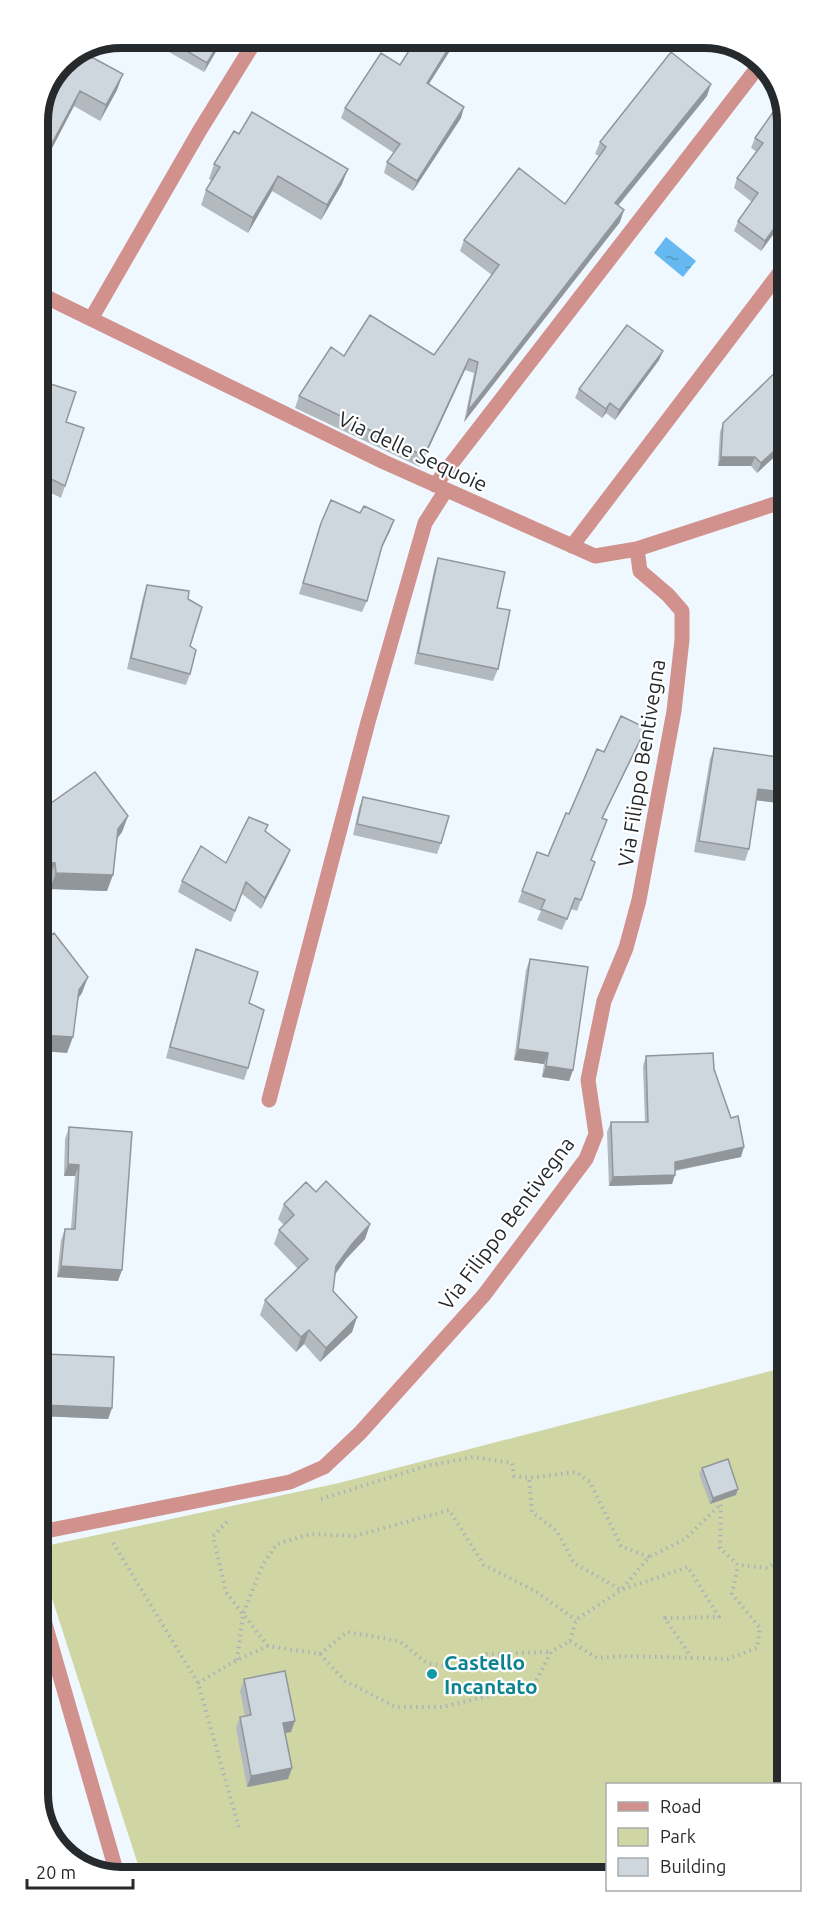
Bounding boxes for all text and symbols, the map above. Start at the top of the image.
street label: Via delle Sequoie [335,406,491,496]
street label: Via Filippo Bentivegna [613,657,669,869]
street label: Via Filippo Bentivegna [433,1132,579,1314]
place label: Castello Incantato [444,1650,538,1698]
marker: Castello Incantato [425,1667,439,1681]
legend [606,1783,801,1891]
text: Road [660,1796,702,1816]
text: Park [660,1826,696,1846]
scale bar [27,1852,134,1890]
text: Building [660,1856,726,1876]
text: 20 m [36,1862,76,1882]

